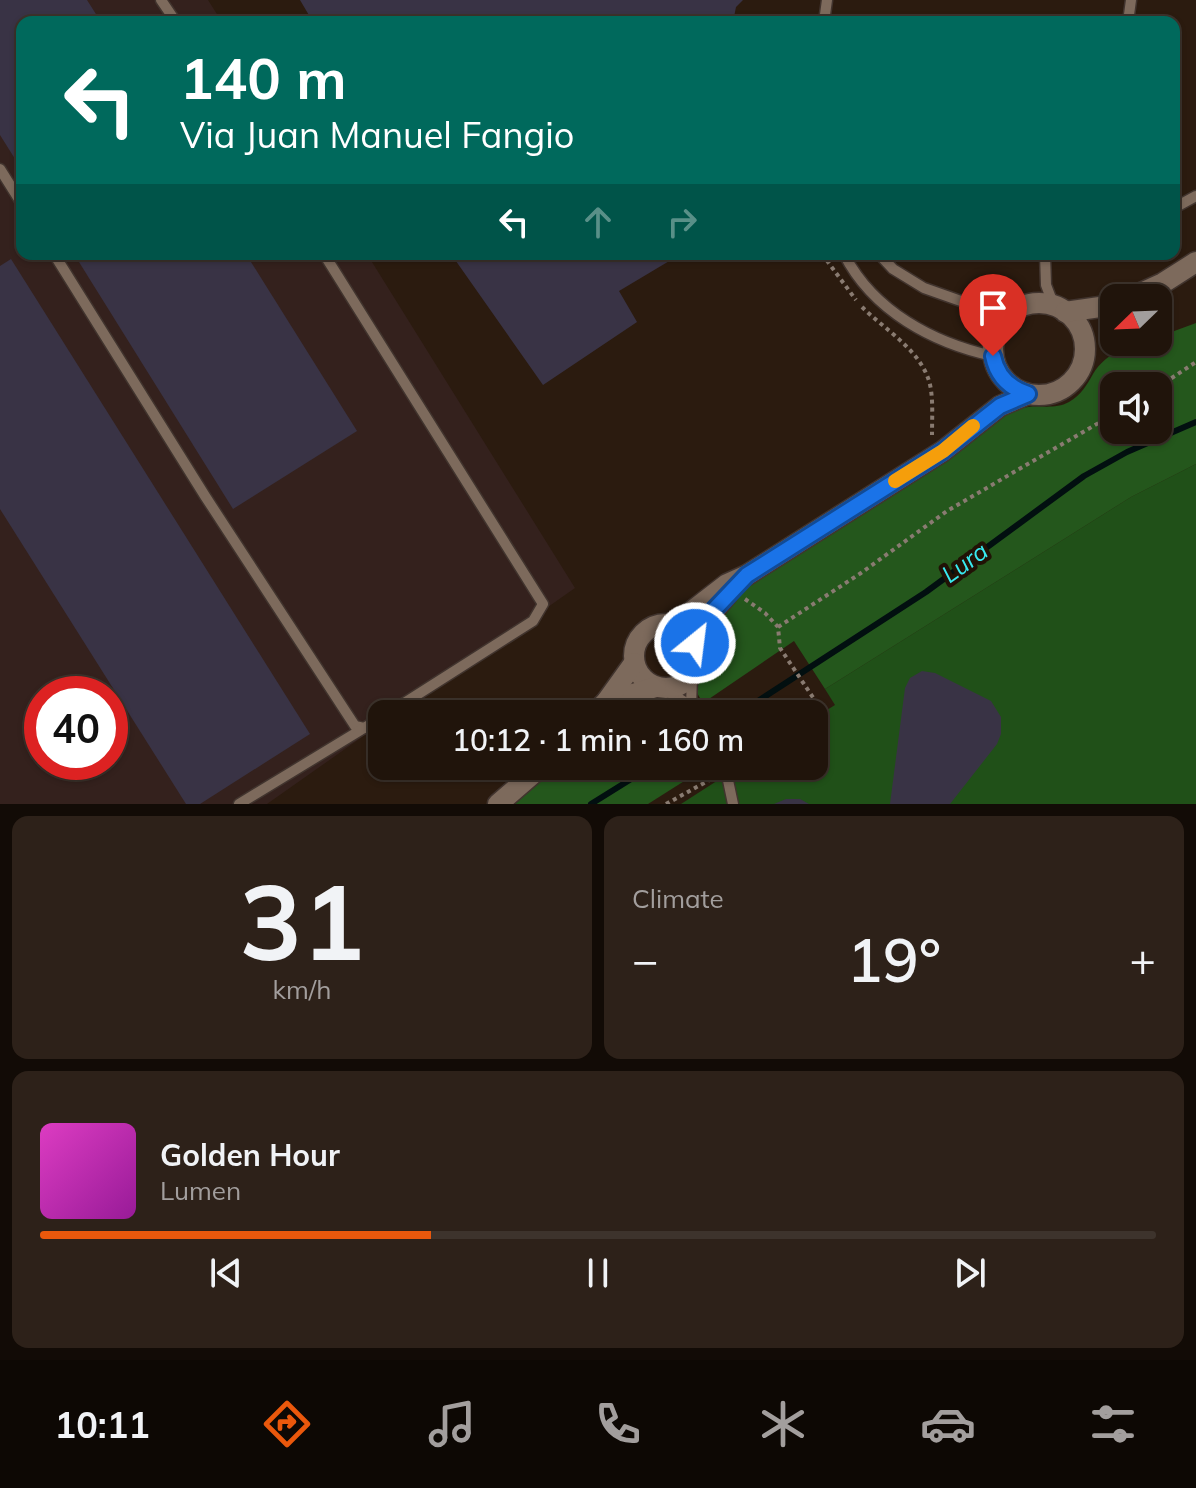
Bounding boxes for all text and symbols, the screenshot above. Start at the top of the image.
text: 140 m [180,43,347,113]
icon: left [48,48,152,152]
text: Via Juan Manuel Fangio [180,112,574,157]
icon: left [492,200,536,244]
icon: ahead [576,200,620,244]
icon: right [660,200,704,244]
pin [959,274,1027,356]
north arrow [1100,284,1172,356]
map controls [1100,284,1172,444]
icon: arrive [971,286,1015,330]
button: sound [1100,372,1172,444]
water label: Lura [935,535,993,589]
position arrow [653,601,737,685]
speed limit sign: 40 [24,676,128,780]
text: 10:12 · 1 min · 160 m [452,721,744,759]
text: 31 [240,855,364,986]
text: Climate [632,882,724,915]
text: 19° [847,922,941,997]
text: − [632,932,658,987]
text: + [1130,932,1156,987]
text: km/h [273,973,331,1006]
text: Golden Hour [160,1136,340,1174]
text: Lumen [160,1174,241,1207]
icon: previous [204,1251,248,1295]
icon: pause [576,1251,620,1295]
icon: next [948,1251,992,1295]
icon: directions [259,1396,315,1452]
icon: music [424,1396,480,1452]
icon: phone [590,1396,646,1452]
icon: climate [755,1396,811,1452]
icon: car [920,1396,976,1452]
icon: filters [1085,1396,1141,1452]
text: 10:11 [55,1402,150,1447]

